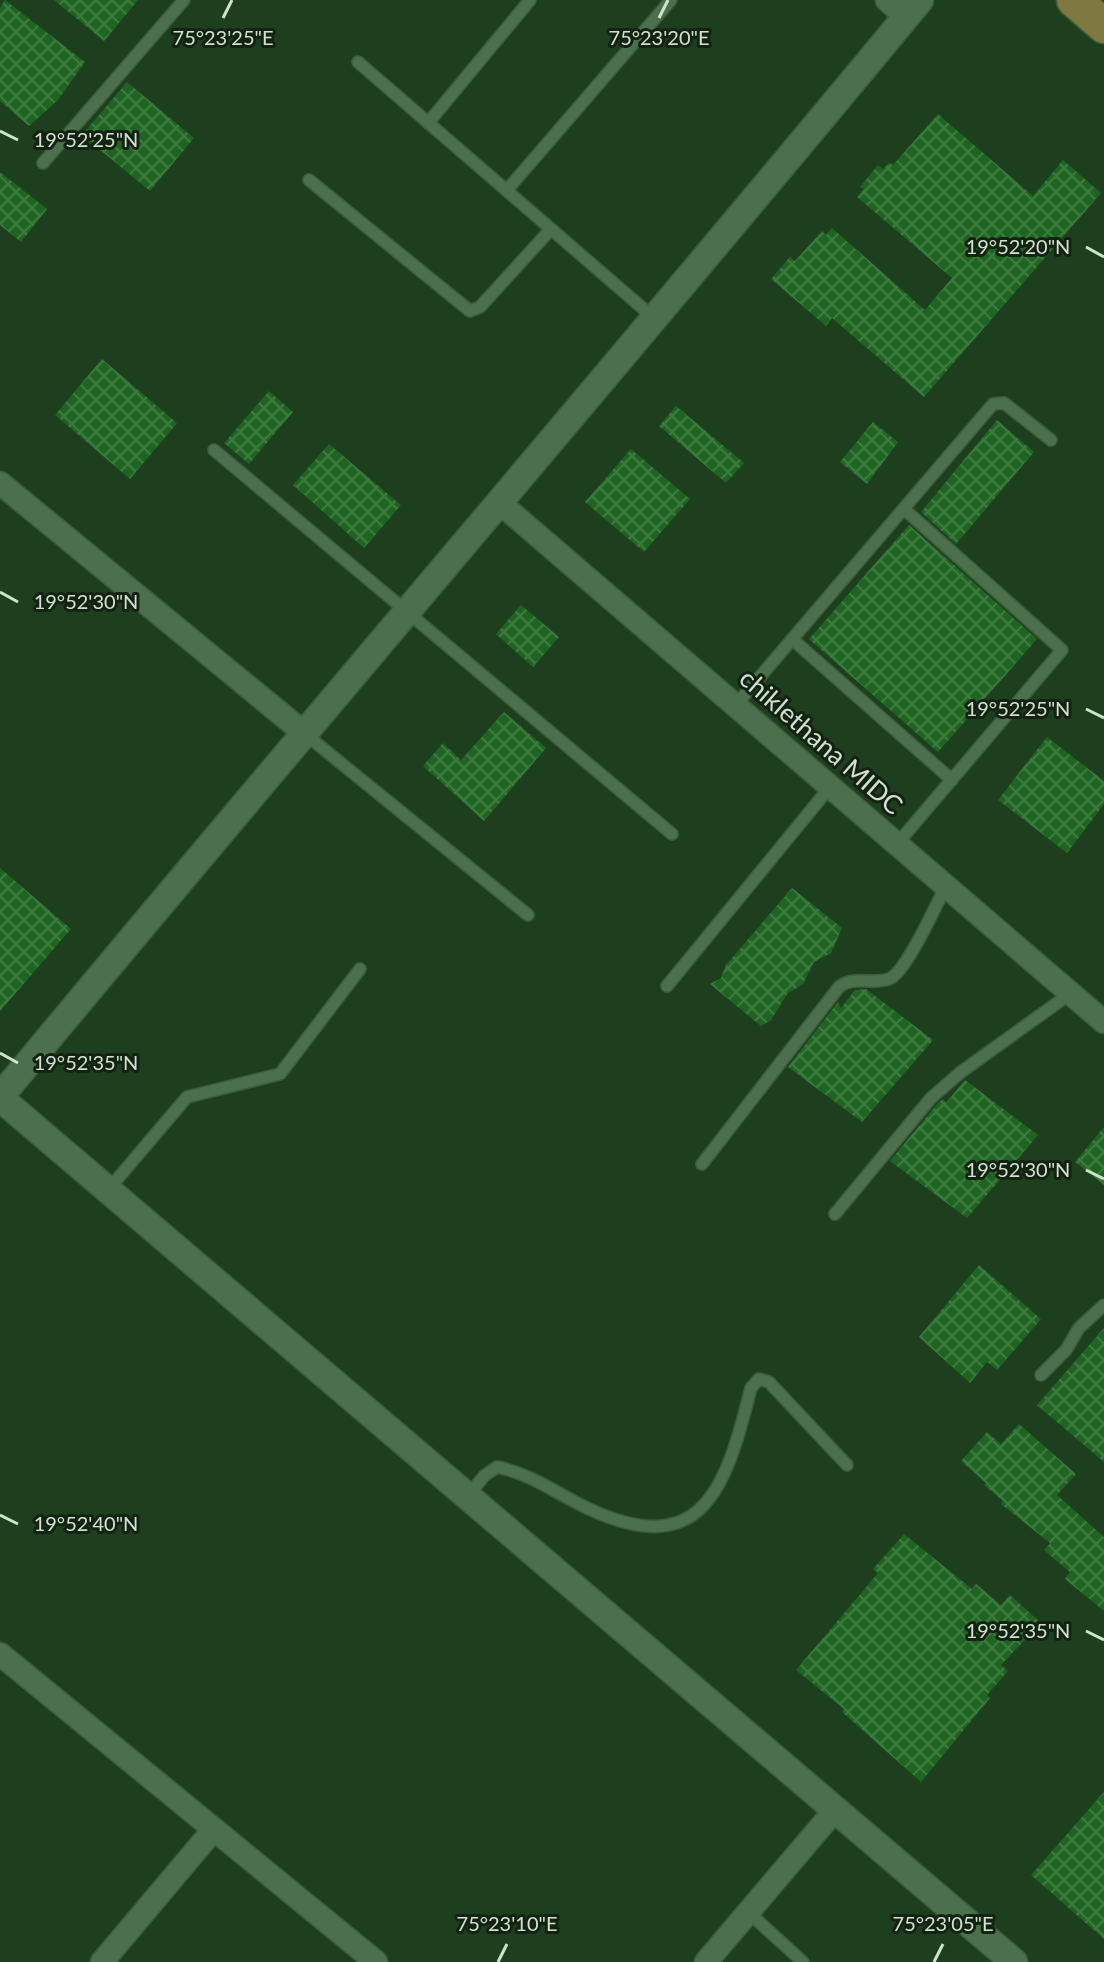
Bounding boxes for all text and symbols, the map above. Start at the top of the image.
text: 75°23'25"E [173,25,273,49]
text: 75°23'20"E [609,25,709,49]
text: 19°52'25"N [34,127,138,151]
text: 19°52'20"N [966,234,1070,258]
text: 19°52'30"N [34,589,138,613]
street label: chiklethana MIDC [734,662,910,821]
text: 19°52'25"N [966,696,1070,720]
text: 19°52'35"N [34,1050,138,1074]
text: 19°52'30"N [966,1157,1070,1181]
text: 19°52'40"N [34,1511,138,1535]
text: 19°52'35"N [966,1618,1070,1642]
text: 75°23'10"E [457,1911,557,1935]
text: 75°23'05"E [893,1911,993,1935]

